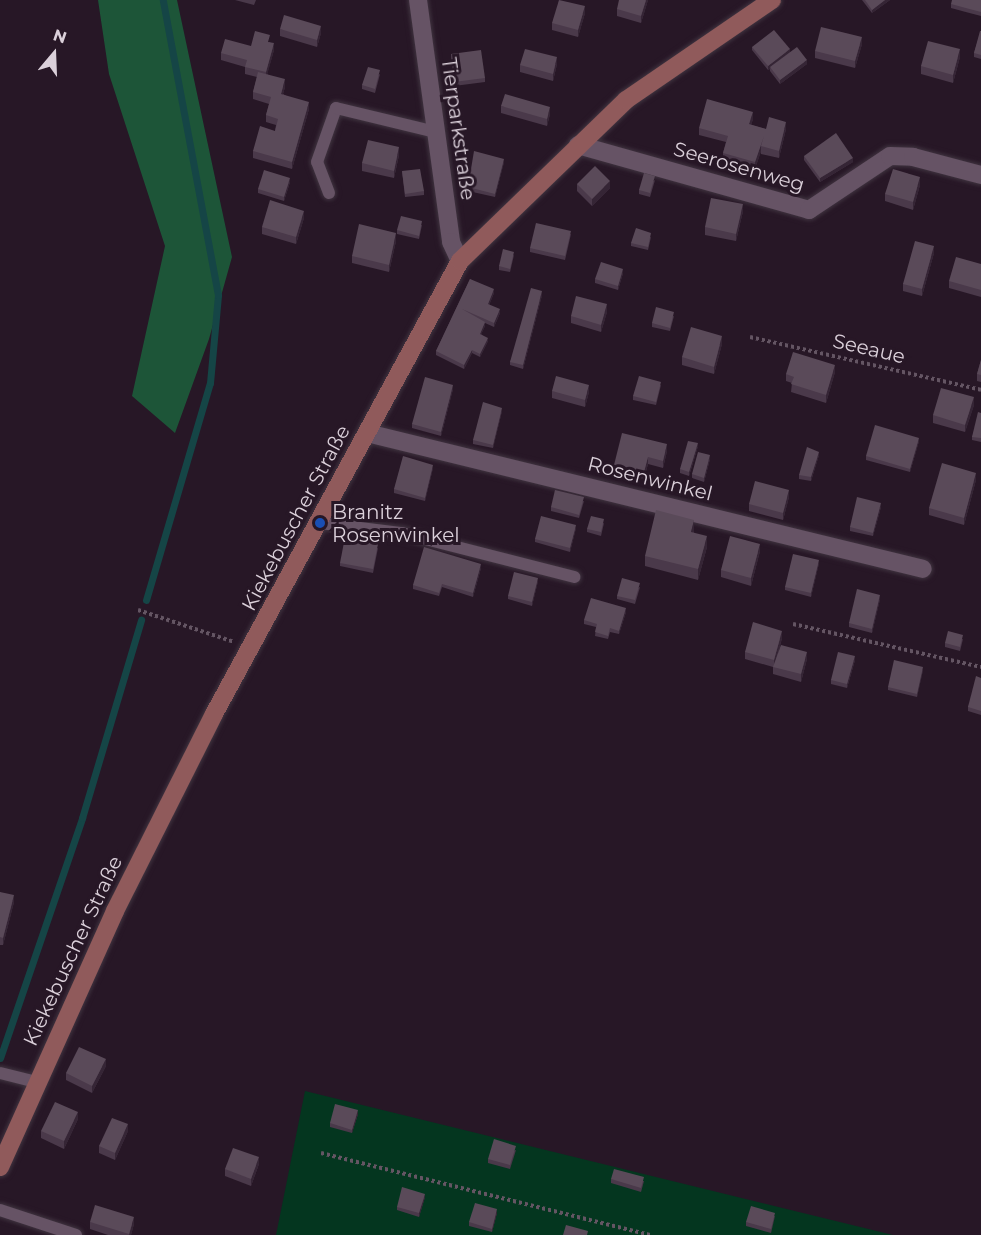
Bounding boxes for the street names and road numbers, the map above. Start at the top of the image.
street label: Tierparkstraße [436,56,480,202]
street label: Seerosenweg [671,137,807,197]
street label: Seeaue [831,329,907,369]
street label: Kiekebuscher Straße [237,421,355,615]
street label: Rosenwinkel [585,452,715,506]
street label: Kiekebuscher Straße [18,852,128,1050]

